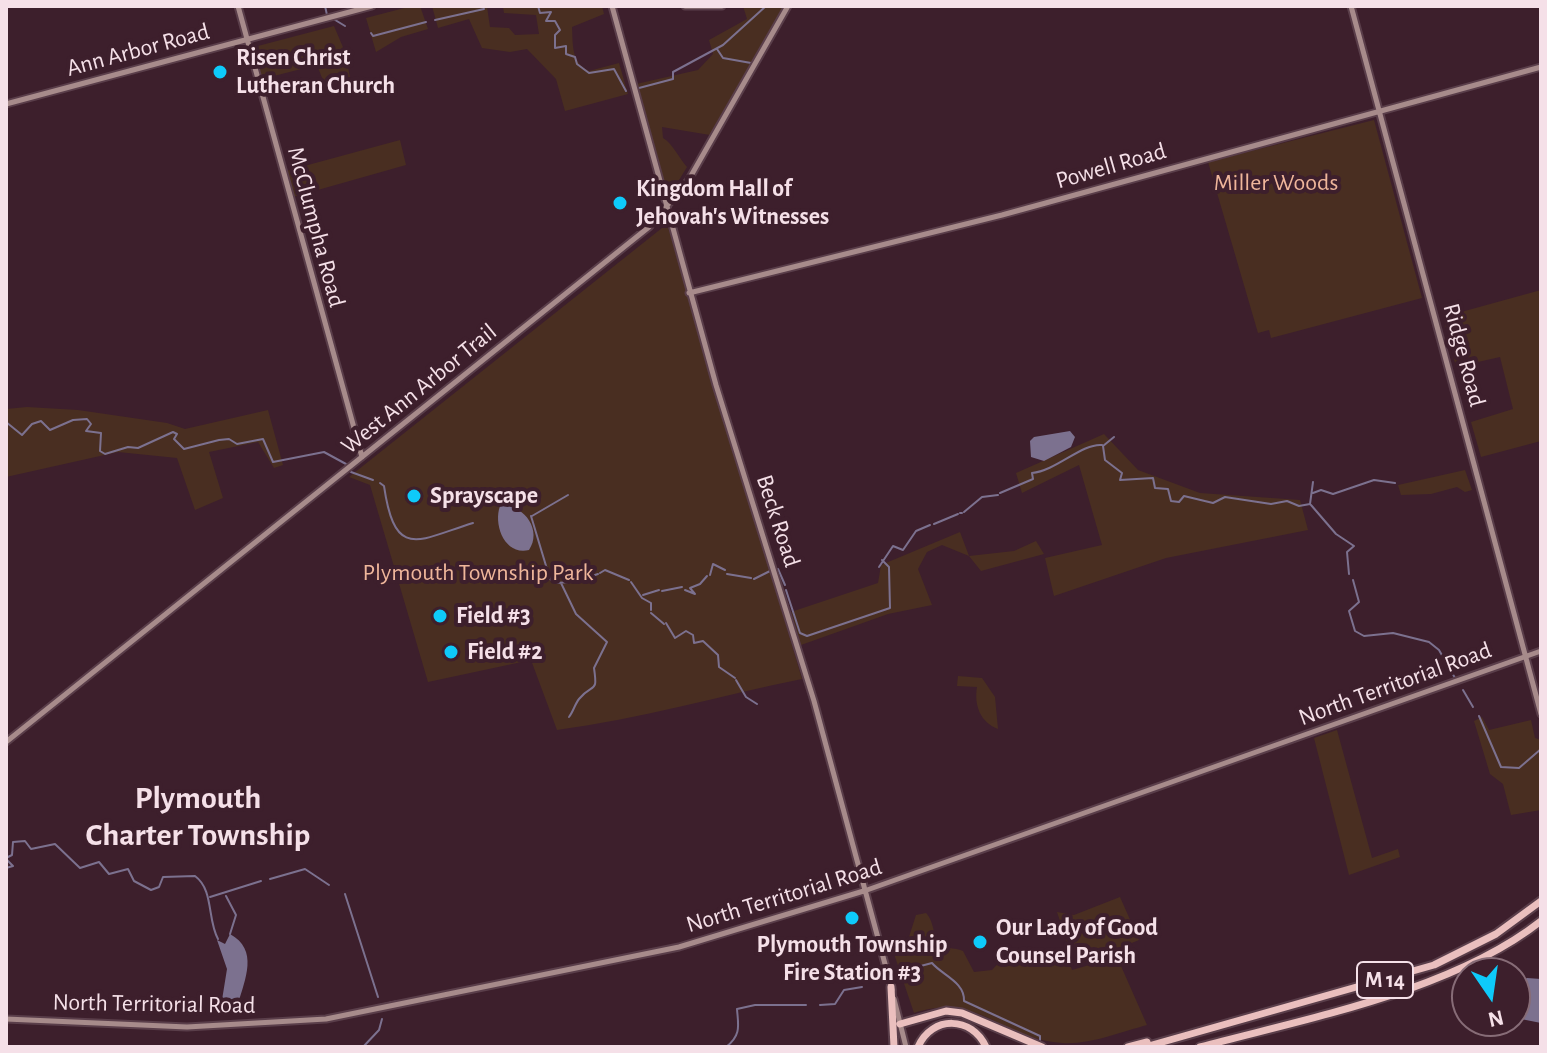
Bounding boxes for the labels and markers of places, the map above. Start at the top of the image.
place label: Risen Christ Lutheran Church [236,44,395,100]
marker: Risen Christ Lutheran Church [211,63,229,81]
place label: Kingdom Hall of Jehovah's Witnesses [636,175,829,231]
marker: Kingdom Hall of Jehovah's Witnesses [611,194,629,212]
place label: Sprayscape [430,482,538,510]
marker: Sprayscape [405,487,423,505]
place label: Field #3 [456,602,531,630]
marker: Field #3 [431,607,449,625]
place label: Field #2 [467,638,542,666]
marker: Field #2 [442,643,460,661]
marker: Plymouth Township Fire Station #3 [843,909,861,927]
place label: Our Lady of Good Counsel Parish [996,914,1158,970]
place label: Plymouth Township Fire Station #3 [757,931,947,987]
marker: Our Lady of Good Counsel Parish [971,933,989,951]

